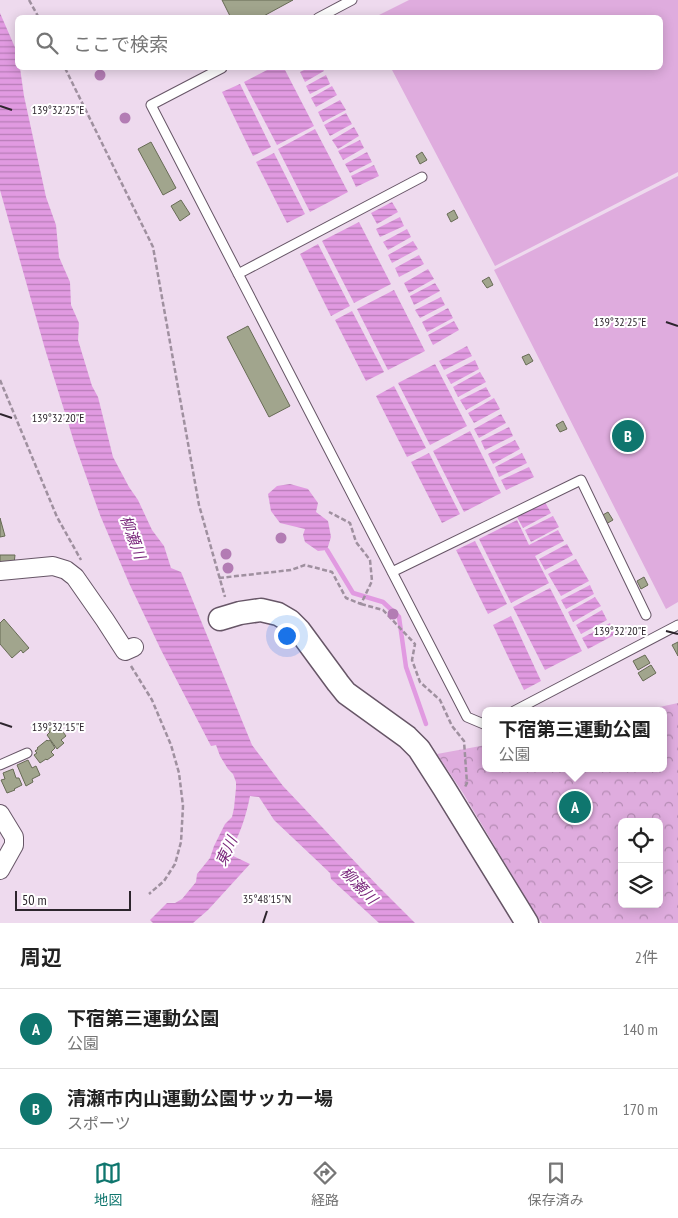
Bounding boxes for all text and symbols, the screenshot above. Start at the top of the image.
search box [15,15,663,70]
icon: search [33,29,61,57]
text: ここで検索 [73,32,168,56]
text: 139°32'25"E [32,102,84,117]
text: 139°32'25"E [594,314,646,329]
text: 139°32'20"E [32,410,84,425]
pin: B [612,417,644,455]
water label: 柳瀬川 [116,513,150,563]
your location [274,623,300,649]
text: 139°32'20"E [594,623,646,638]
popup [482,707,667,772]
text: 下宿第三運動公園 [498,717,651,741]
text: 139°32'15"E [32,719,84,734]
text: 公園 [498,744,531,764]
pin: A [559,788,591,826]
map controls [618,818,663,908]
button: locate [618,818,663,863]
water label: 東川 [211,832,242,869]
water label: 柳瀬川 [337,862,383,909]
button: layers [618,863,663,908]
scale bar [15,888,131,911]
text: 50 m [22,891,47,909]
text: 35°48'15"N [243,891,291,906]
text: 周辺 [20,944,62,971]
text: 2件 [635,947,658,967]
text: 下宿第三運動公園 [67,1006,219,1030]
text: A [32,1019,40,1039]
text: 140 m [623,1019,658,1039]
text: 公園 [67,1033,99,1053]
text: 清瀬市内山運動公園サッカー場 [67,1086,333,1110]
text: B [32,1099,40,1119]
text: 170 m [623,1099,658,1119]
text: スポーツ [67,1113,131,1133]
tab: 地図 [94,1159,122,1209]
tab: 経路 [311,1159,339,1209]
tab: 保存済み [528,1159,584,1209]

